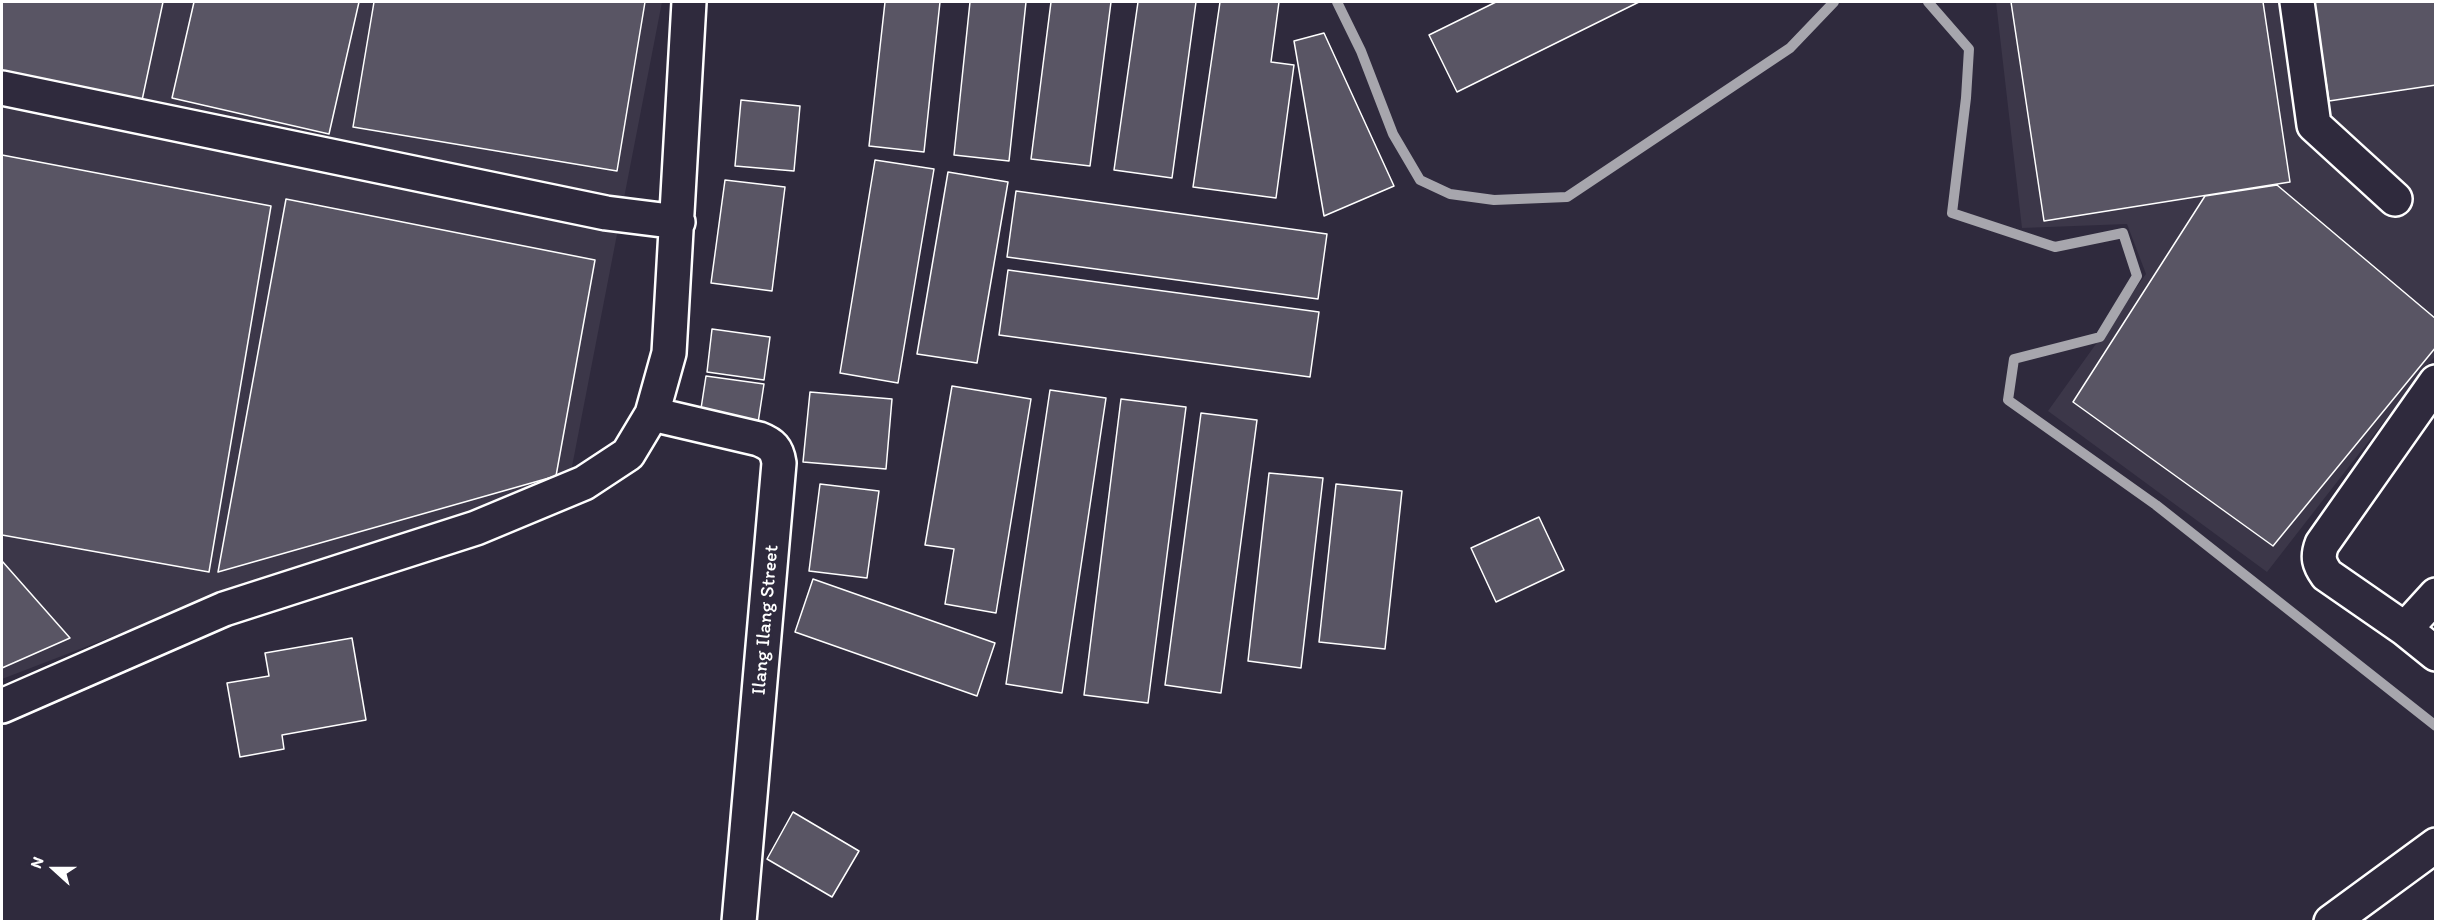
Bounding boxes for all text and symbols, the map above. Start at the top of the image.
street label: Ilang Ilang Street [747,544,785,696]
north arrow [24,839,84,899]
text: N [26,854,48,871]

